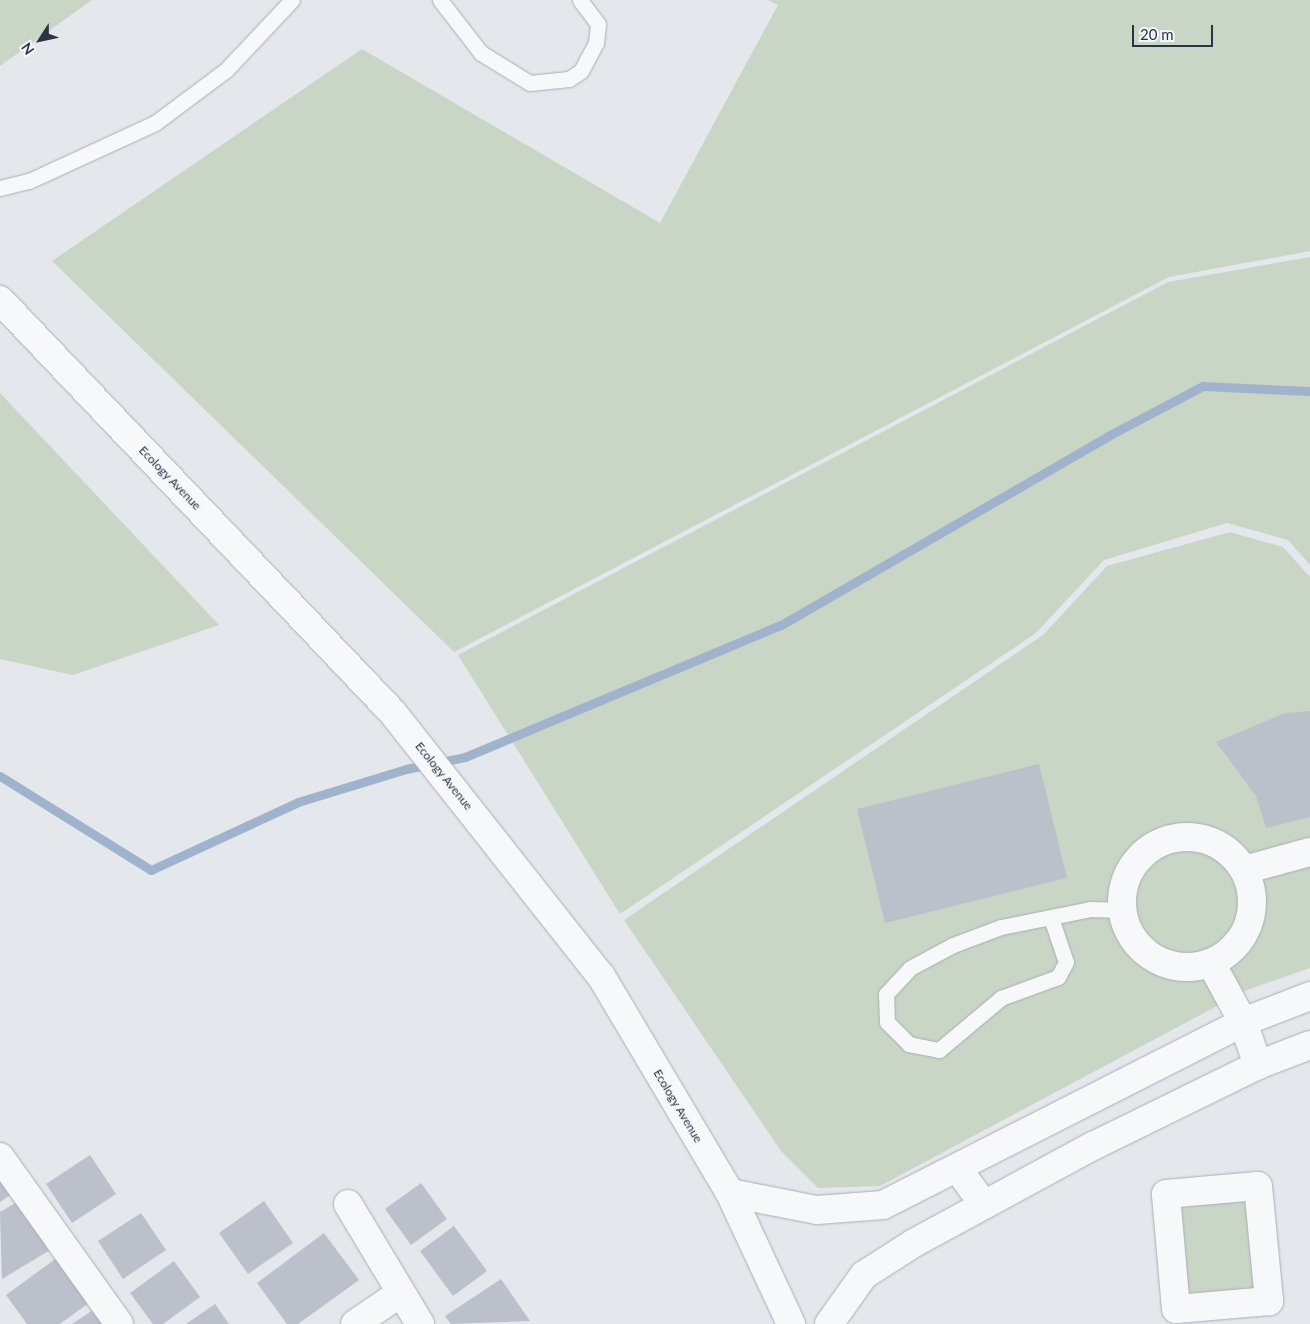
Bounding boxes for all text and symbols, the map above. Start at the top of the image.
north arrow [15,15,65,65]
scale bar [1135,15,1216,47]
text: 20 m [1140,25,1174,43]
text: N [17,40,37,58]
street label: Ecology Avenue [136,443,204,513]
street label: Ecology Avenue [412,739,476,813]
street label: Ecology Avenue [650,1066,706,1146]

